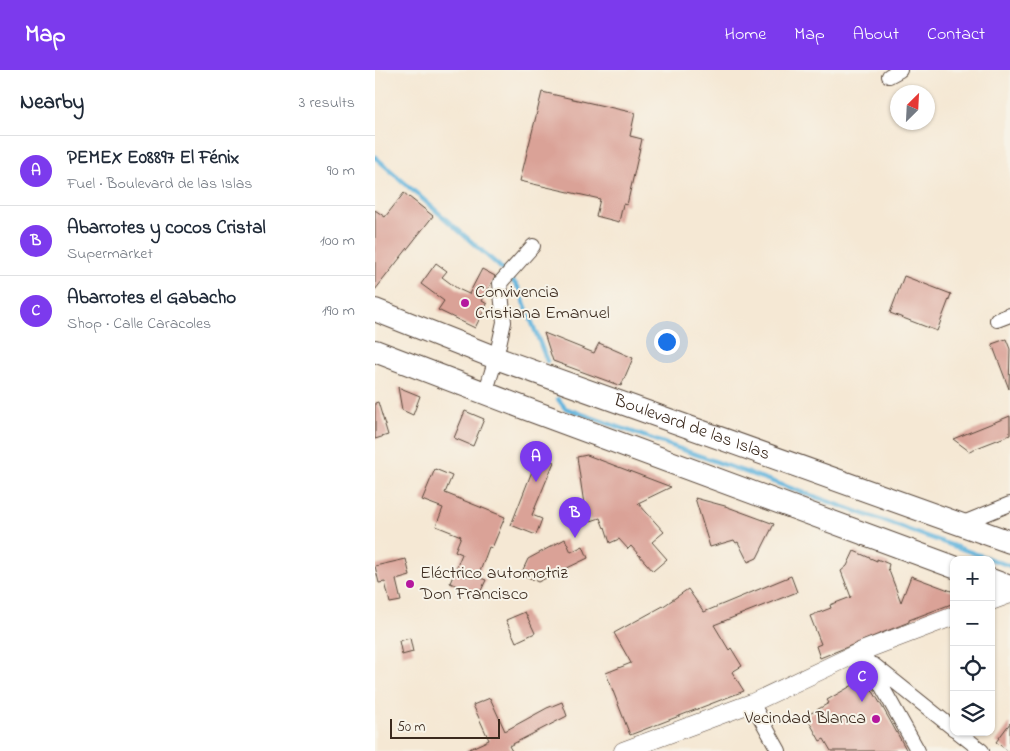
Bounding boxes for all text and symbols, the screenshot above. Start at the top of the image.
text: Map [25,18,66,53]
text: Home [725,22,766,48]
text: Map [794,22,825,48]
text: About [853,22,899,48]
text: Contact [927,22,985,48]
north arrow [890,85,935,130]
text: Nearby [20,88,84,118]
text: 3 results [299,91,355,115]
text: PEMEX E08897 El Fénix [67,145,239,172]
text: A [31,159,41,183]
text: 90 m [327,159,355,183]
text: Fuel · Boulevard de las Islas [67,172,252,196]
text: Abarrotes y cocos Cristal [67,215,266,242]
text: B [31,229,41,253]
text: 100 m [320,229,355,253]
text: Supermarket [67,242,153,266]
place label: Convivencia Cristiana Emanuel [475,280,610,327]
text: Abarrotes el Gabacho [67,285,236,312]
marker: Convivencia Cristiana Emanuel [459,297,471,309]
text: C [32,299,40,323]
text: 190 m [322,299,355,323]
text: Shop · Calle Caracoles [67,312,211,336]
your location [654,329,680,355]
street label: Boulevard de las Islas [609,388,773,468]
pin: A [520,441,552,482]
pin: B [559,497,591,538]
map controls [950,556,995,736]
button: + [950,556,995,601]
place label: Eléctrico automotriz Don Francisco [419,561,568,608]
marker: Eléctrico automotriz Don Francisco [404,578,416,590]
button: − [950,601,995,646]
button: locate [950,646,995,691]
pin: C [846,661,878,702]
button: layers [950,691,995,736]
place label: Vecindad Blanca [744,706,866,732]
marker: Vecindad Blanca [870,713,882,725]
scale bar [390,716,500,739]
text: 50 m [397,717,425,738]

